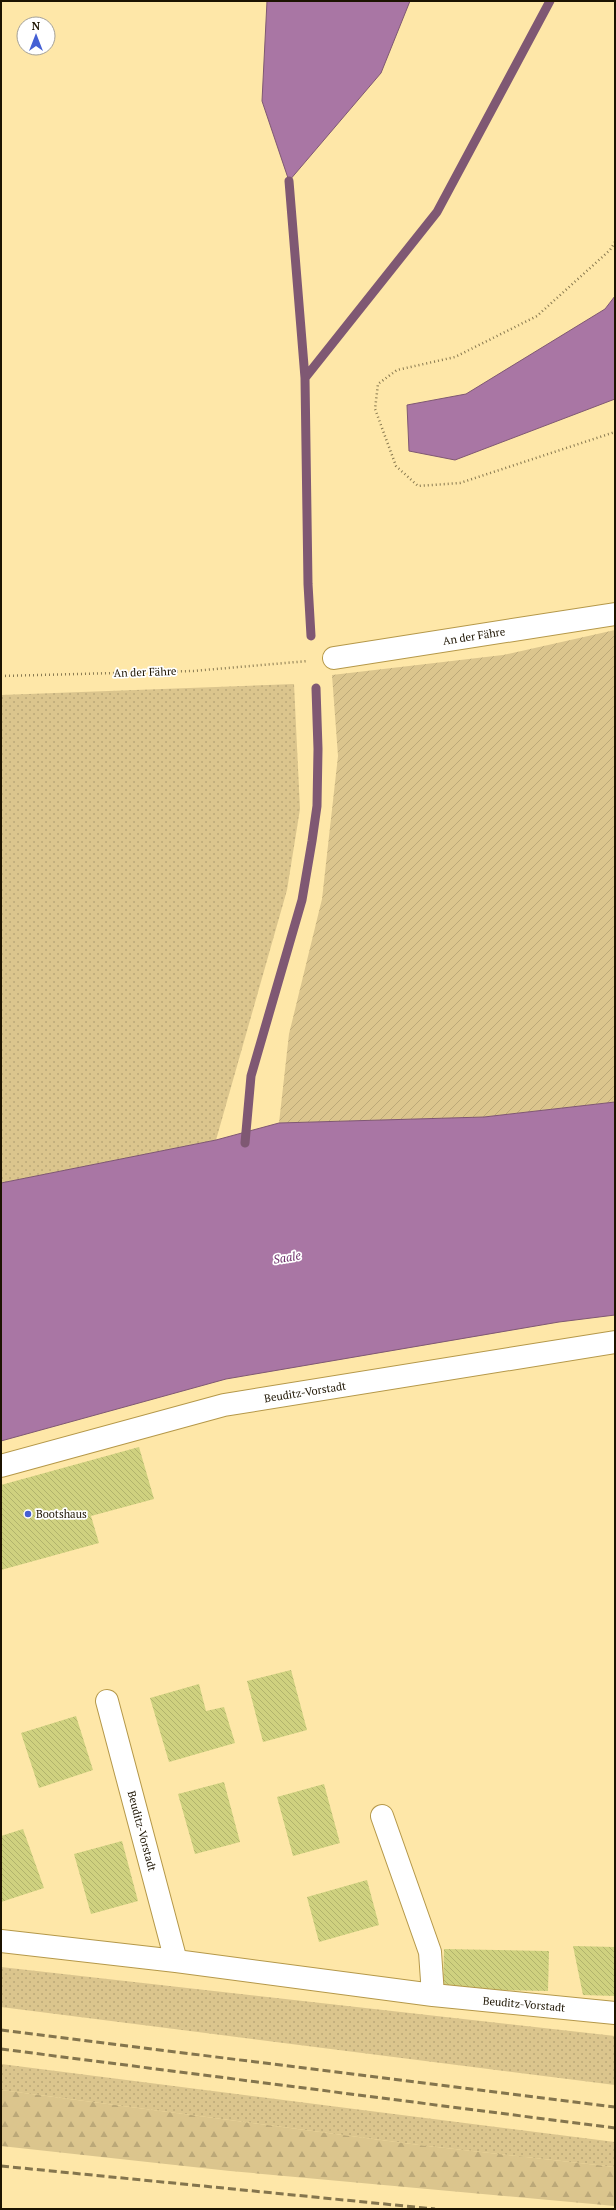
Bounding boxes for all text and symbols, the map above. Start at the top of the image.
north arrow [16,16,56,56]
text: N [32,19,41,33]
street label: An der Fähre [442,624,507,648]
street label: An der Fähre [113,664,177,680]
water label: Saale [272,1247,303,1267]
street label: Beuditz-Vorstadt [263,1379,347,1405]
place label: Bootshaus [36,1507,87,1521]
marker: Bootshaus [23,1509,33,1519]
street label: Beuditz-Vorstadt [125,1789,159,1873]
street label: Beuditz-Vorstadt [482,1993,566,2015]

